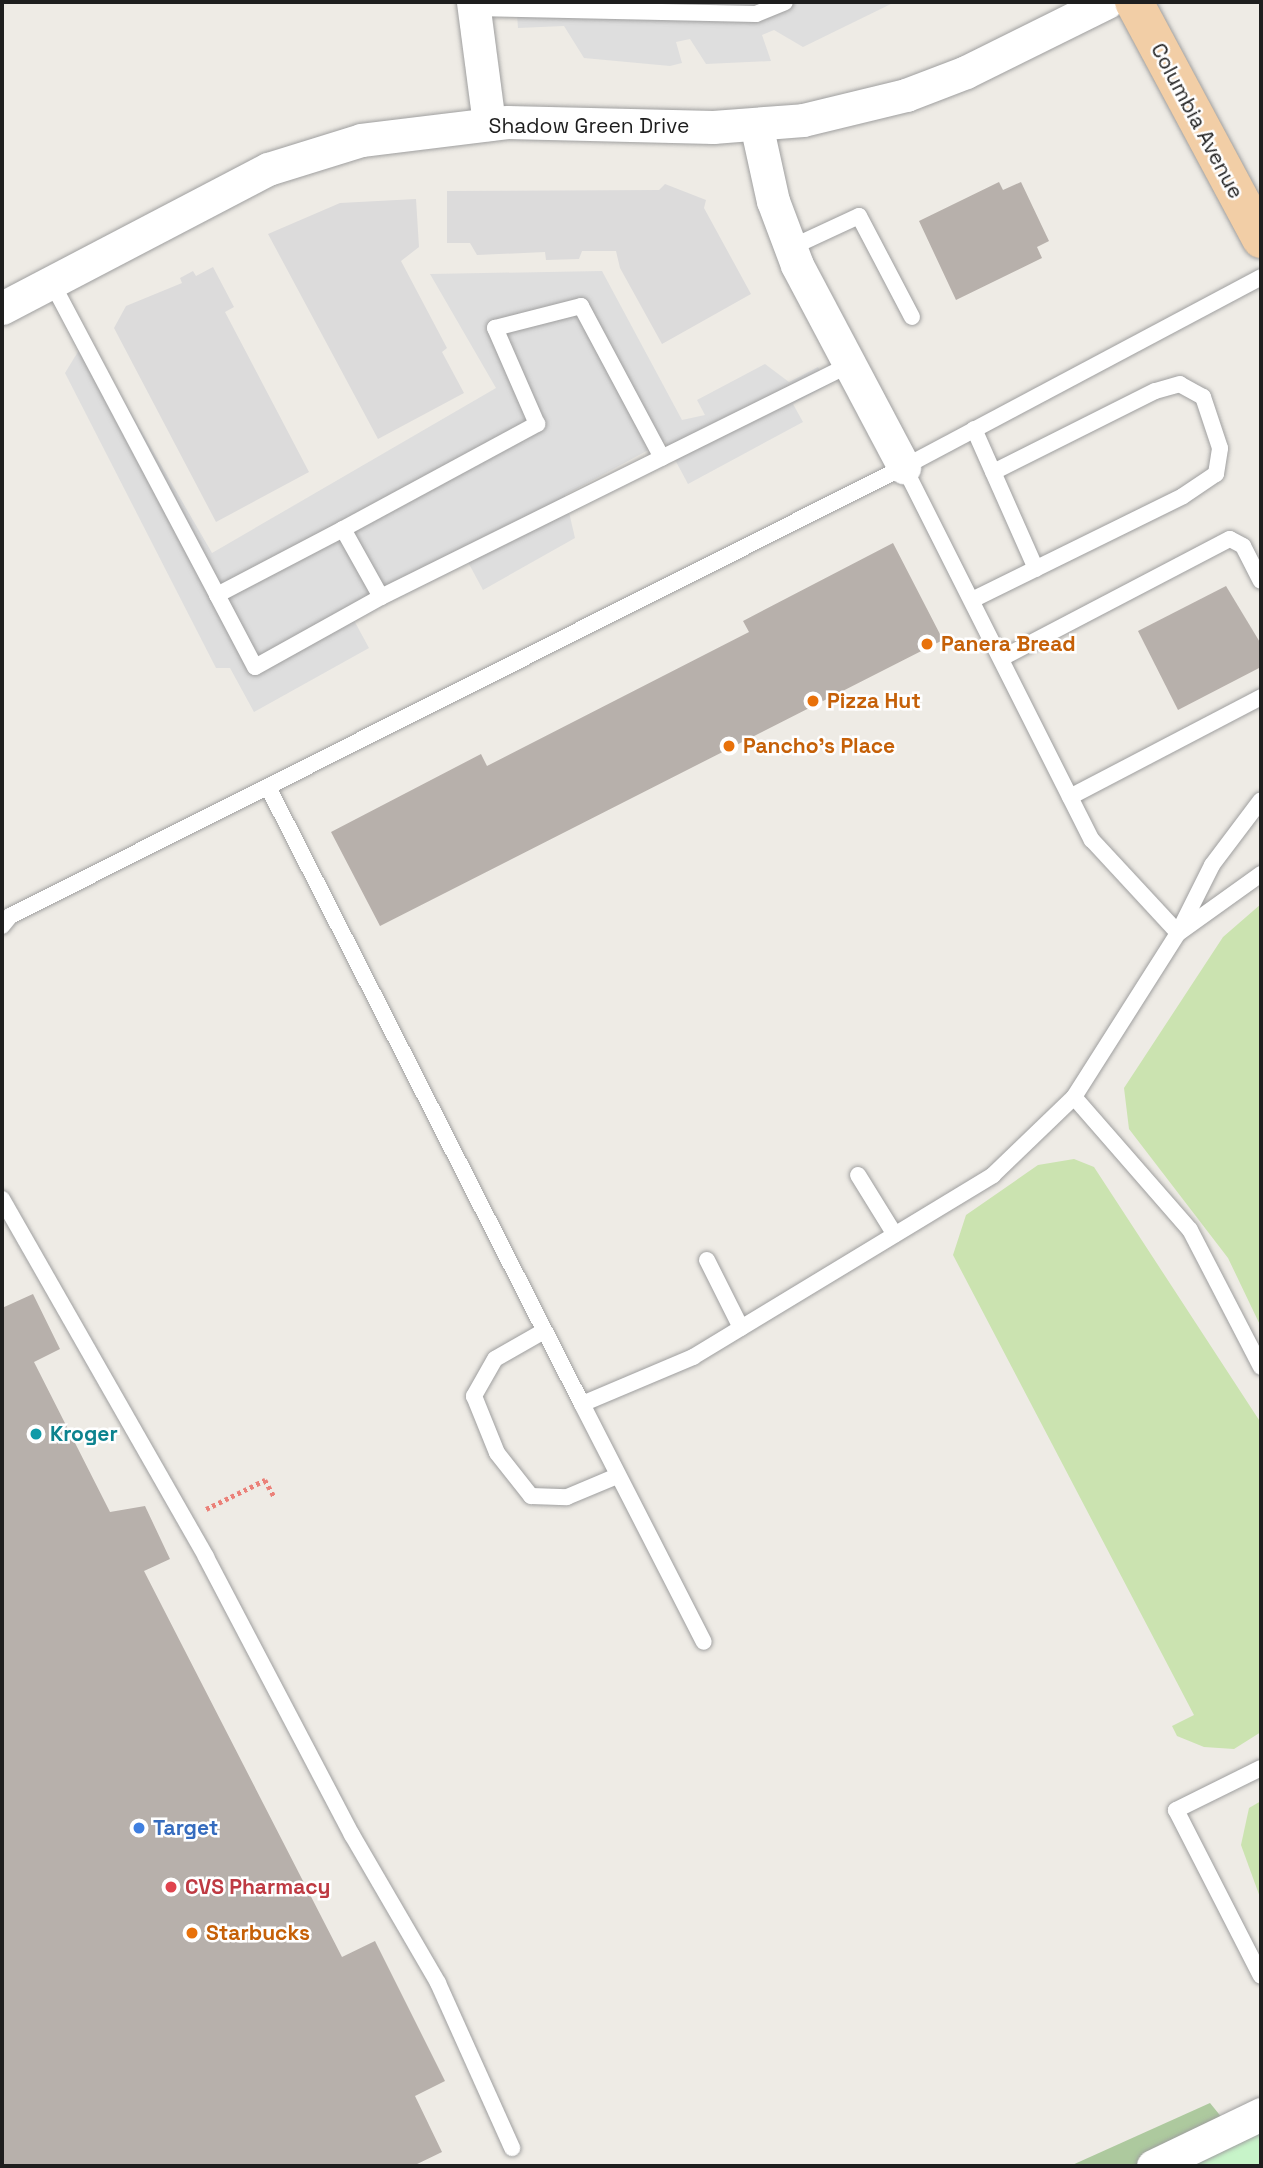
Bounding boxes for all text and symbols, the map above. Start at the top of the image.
street label: Columbia Avenue [1145,39,1249,203]
street label: Shadow Green Drive [489,113,689,139]
place label: Panera Bread [941,631,1076,657]
marker: Panera Bread [919,636,935,652]
place label: Pizza Hut [827,688,921,714]
marker: Pizza Hut [805,693,821,709]
place label: Pancho's Place [743,733,895,759]
marker: Pancho's Place [721,738,737,754]
place label: Kroger [50,1421,118,1447]
marker: Kroger [28,1426,44,1442]
place label: Target [153,1815,218,1841]
marker: Target [131,1820,147,1836]
place label: CVS Pharmacy [185,1874,330,1900]
marker: CVS Pharmacy [163,1879,179,1895]
place label: Starbucks [206,1920,310,1946]
marker: Starbucks [184,1925,200,1941]

